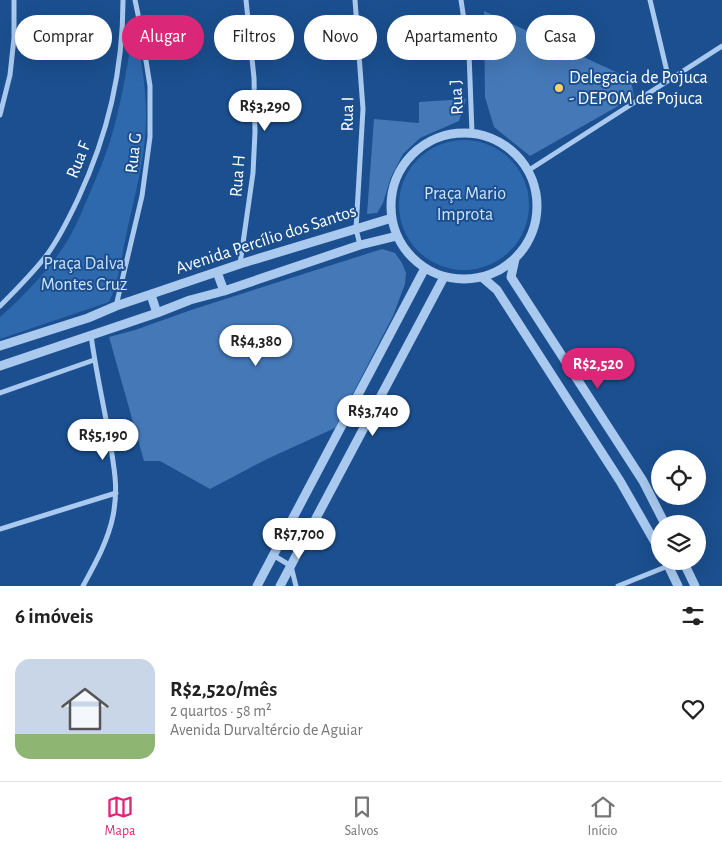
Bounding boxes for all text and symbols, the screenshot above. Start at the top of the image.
chip: Comprar [15,15,112,60]
chip: Alugar [122,15,204,60]
chip: Filtros [214,15,294,60]
chip: Novo [304,15,377,60]
chip: Apartamento [387,15,516,60]
chip: Casa [526,15,595,60]
place label: Delegacia de Pojuca - DEPOM de Pojuca [569,69,708,108]
street label: Rua J [447,79,467,115]
marker: Delegacia de Pojuca - DEPOM de Pojuca [553,82,565,94]
pin: R$3,290 [219,90,311,132]
street label: Rua I [339,96,357,132]
text: R$3,290 [240,98,290,114]
street label: Rua G [123,132,145,174]
street label: Rua F [64,139,95,181]
street label: Rua H [227,154,249,198]
park label: Praça Mario Improta [424,185,506,224]
street label: Avenida Percílio dos Santos [173,202,359,278]
park label: Praça Dalva Montes Cruz [41,255,127,294]
pin: R$4,380 [210,324,302,367]
text: R$4,380 [230,333,282,349]
pin: R$2,520 [552,348,644,390]
text: R$2,520 [573,356,623,372]
pin: R$3,740 [327,394,419,437]
text: R$3,740 [348,403,398,419]
pin: R$5,190 [57,418,149,461]
text: R$5,190 [78,427,128,443]
map controls [651,450,706,570]
button: locate [651,450,706,505]
button: layers [651,515,706,570]
pin: R$7,700 [253,518,345,560]
text: R$7,700 [274,526,324,542]
icon: filters [679,602,707,630]
text: 6 imóveis [15,606,93,627]
icon: home [55,679,115,739]
text: R$2,520/mês [170,679,277,700]
icon: heart [679,695,707,723]
text: 2 quartos · 58 m² [170,703,272,719]
text: Avenida Durvaltércio de Aguiar [170,722,363,738]
tab: Mapa [105,793,135,840]
tab: Salvos [345,793,379,840]
tab: Início [588,793,617,840]

